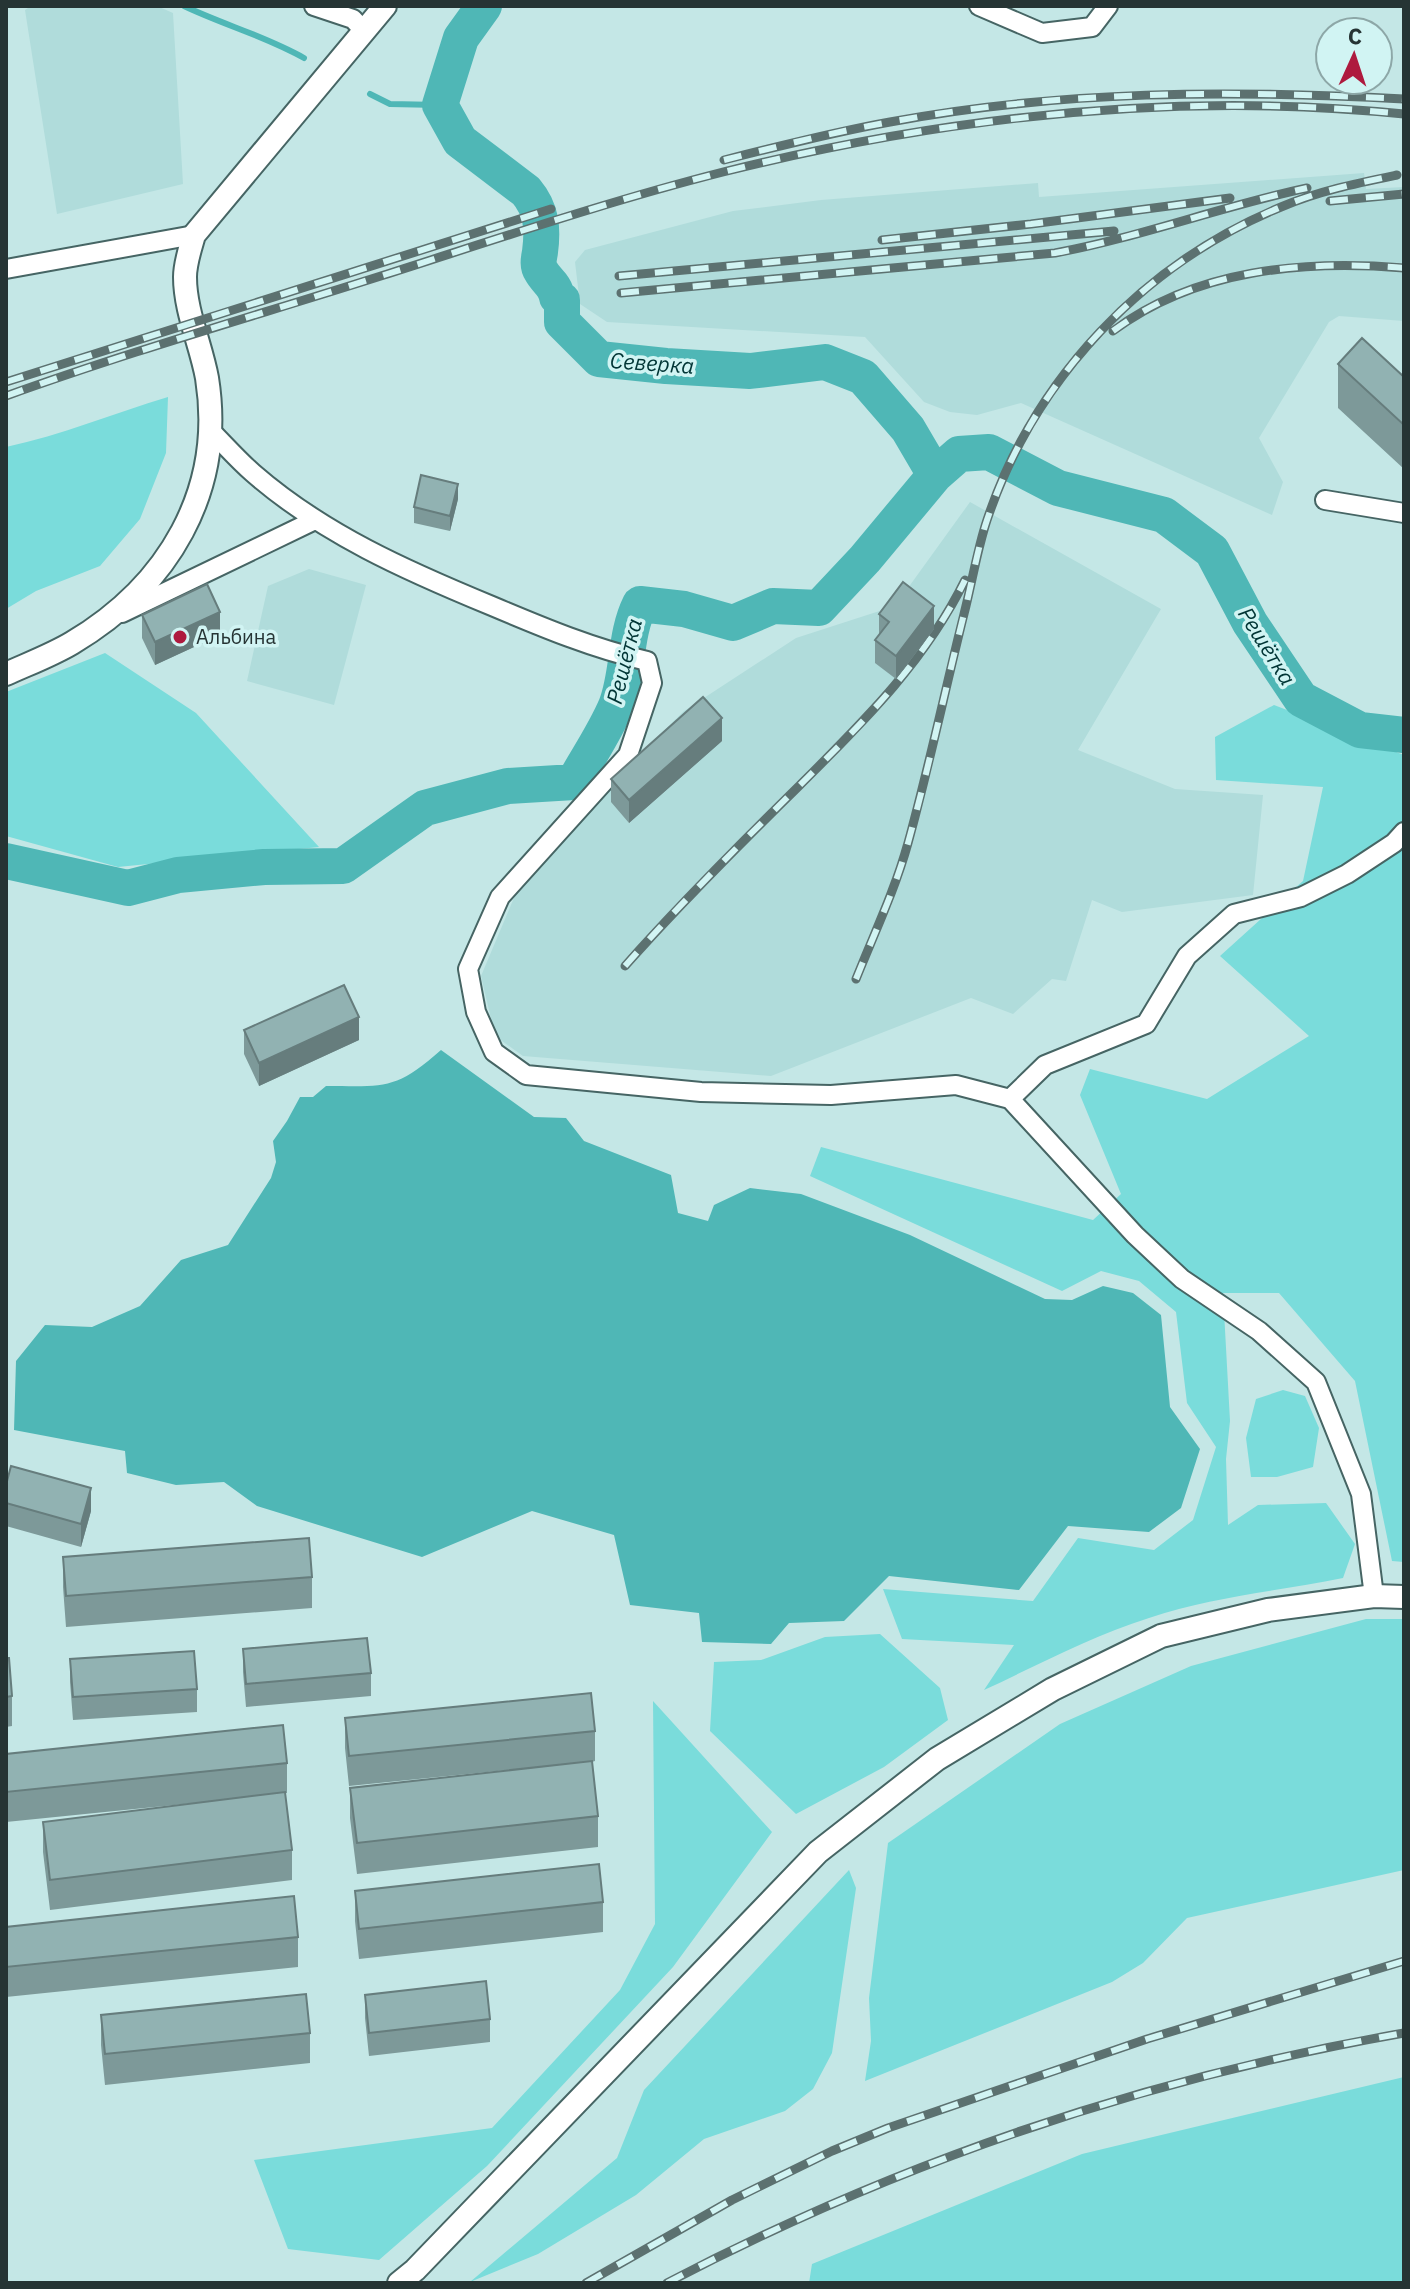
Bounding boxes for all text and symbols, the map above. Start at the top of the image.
north arrow [1314,16,1394,96]
text: С [1347,21,1363,50]
water label: Северка [609,345,695,380]
water label: Решётка [1232,601,1303,690]
water label: Решётка [599,615,648,707]
place label: Альбина [196,623,277,650]
marker: Альбина [171,628,189,646]

